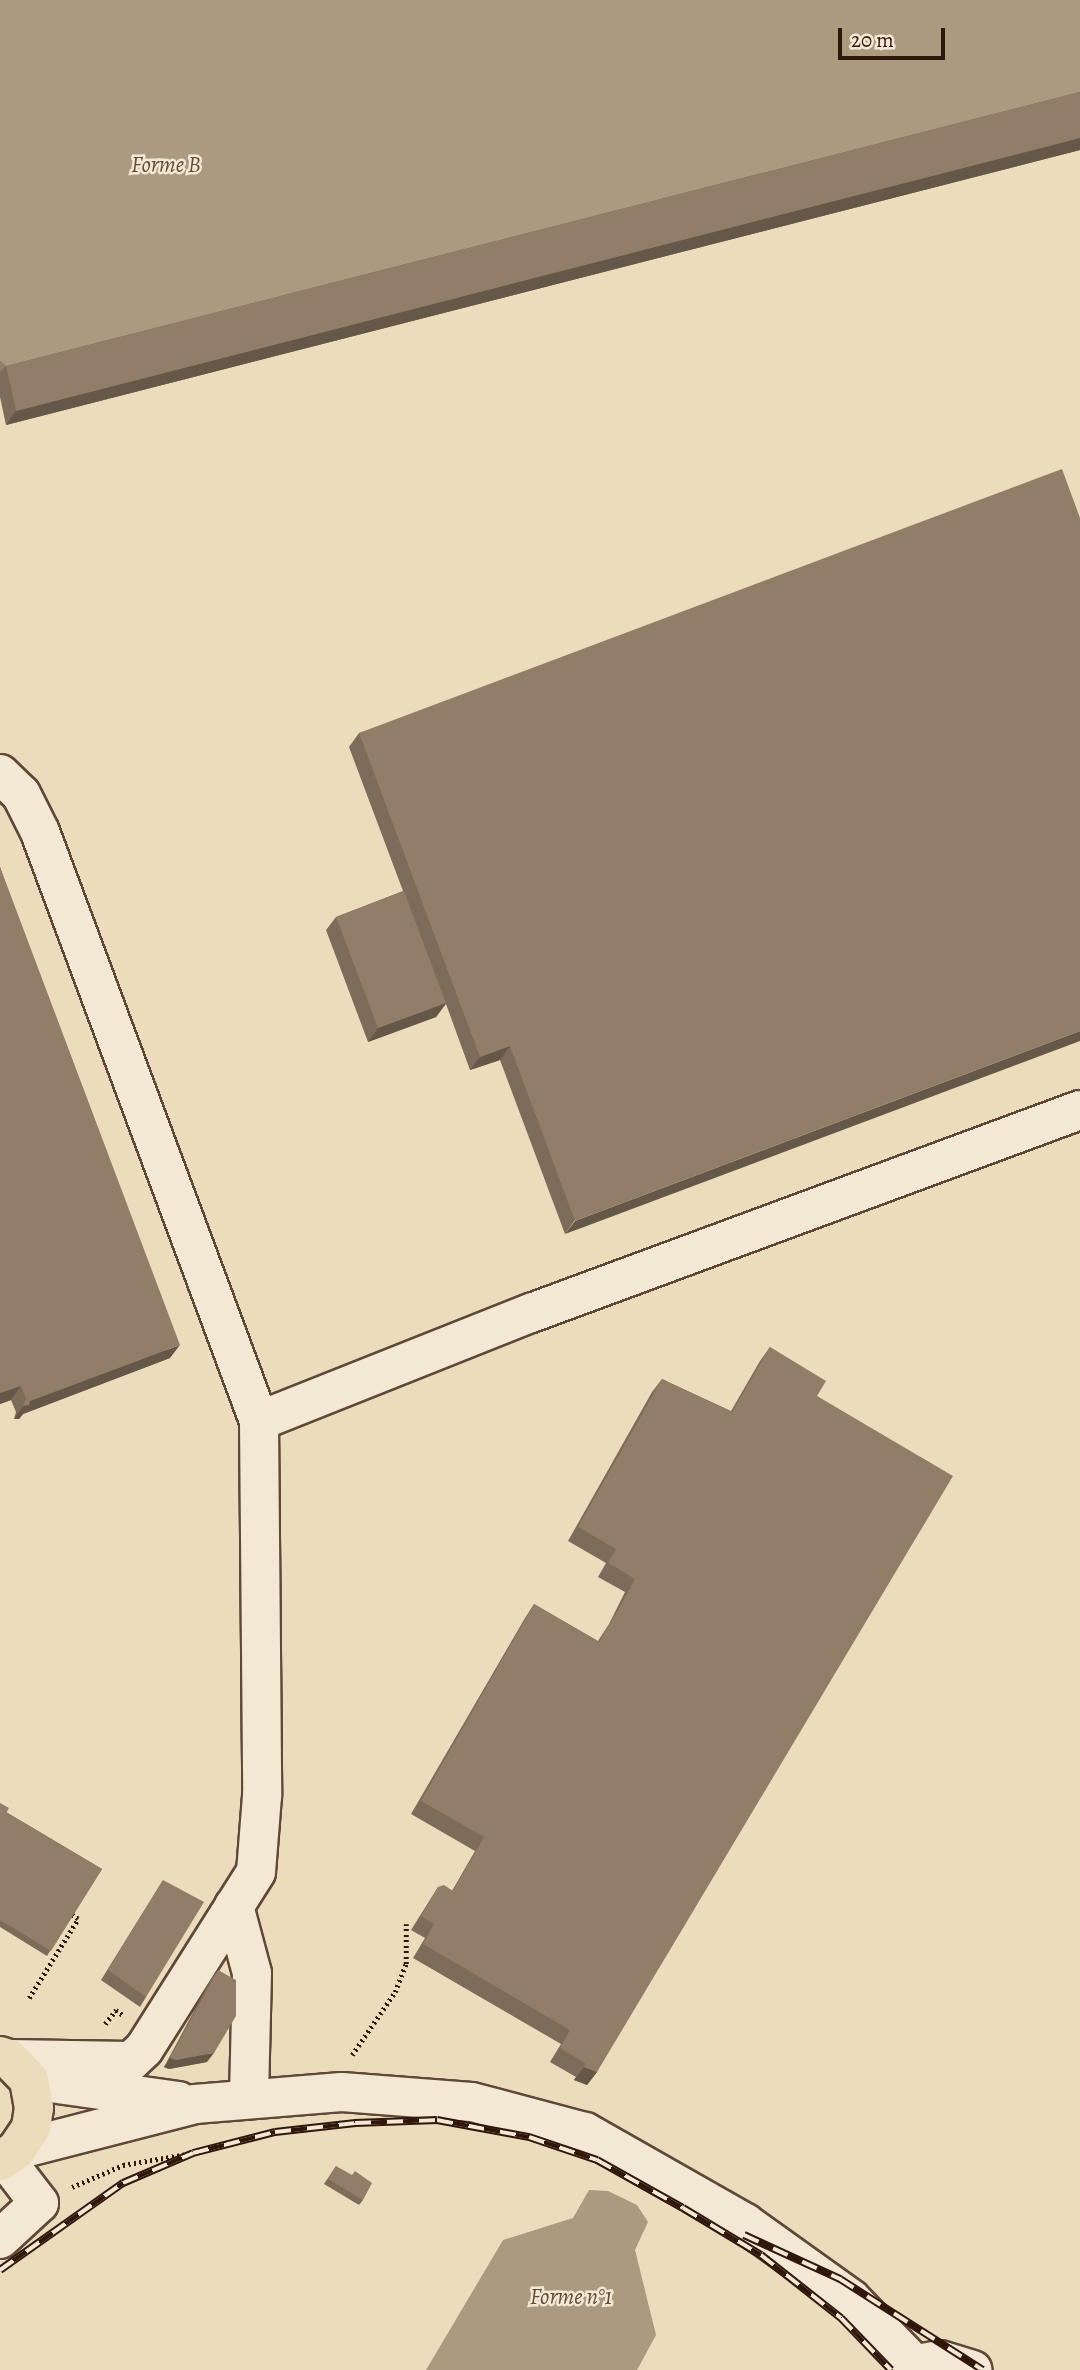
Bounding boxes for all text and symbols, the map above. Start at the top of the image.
scale bar [842,14,949,58]
text: 20 m [851,26,894,54]
water label: Forme B [131,151,201,179]
water label: Forme n°1 [530,2283,612,2311]

